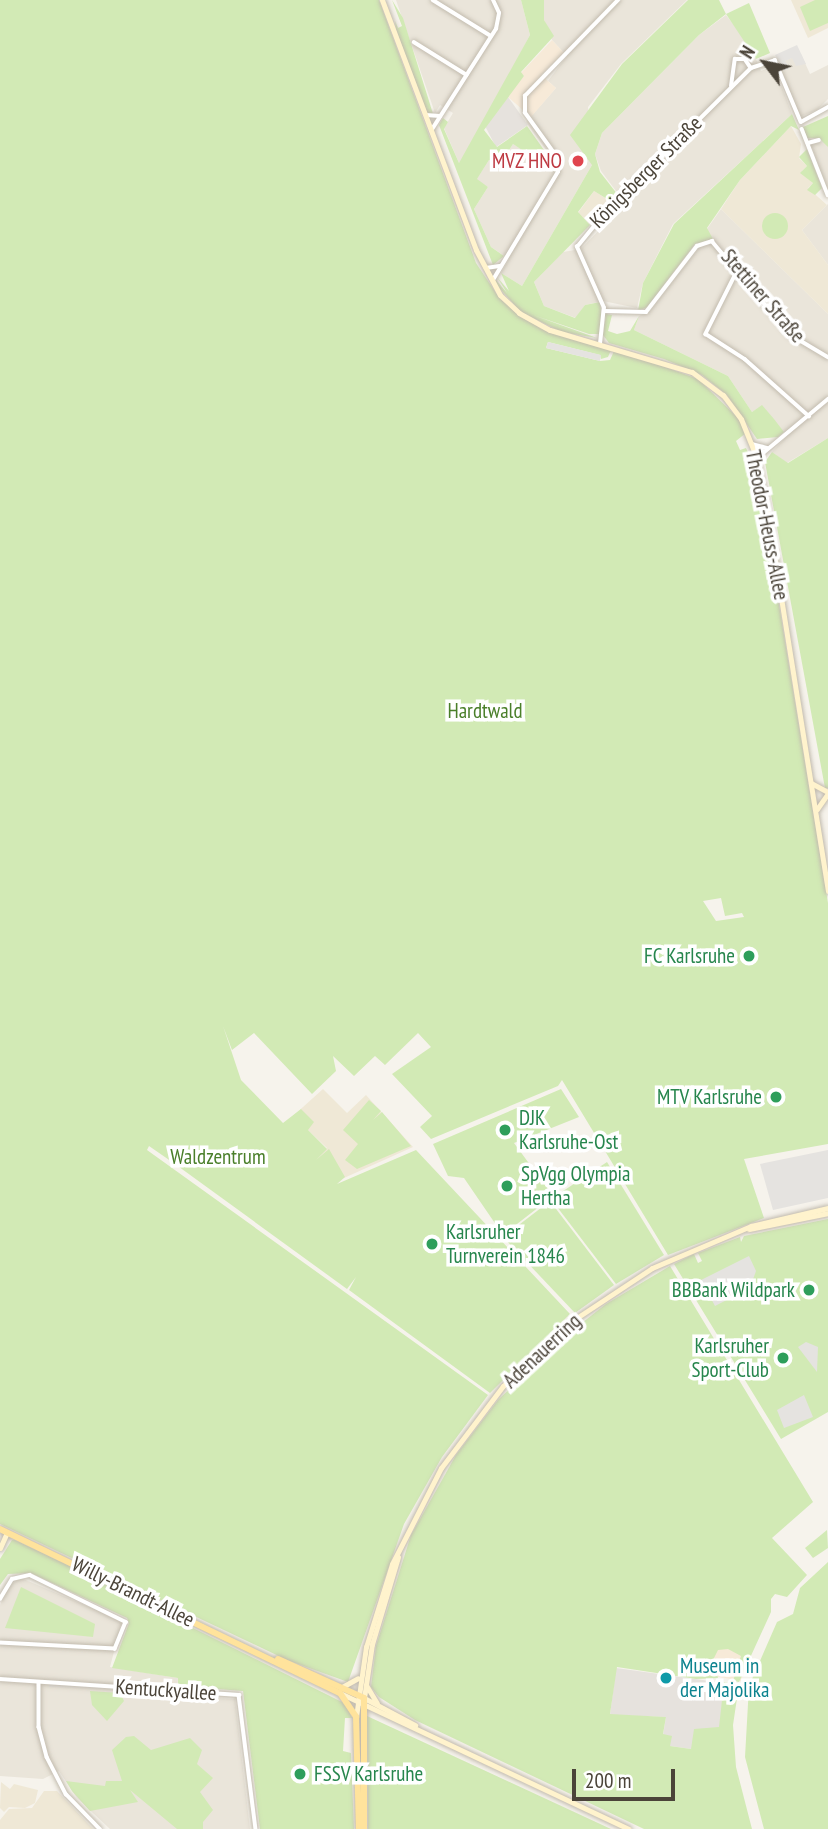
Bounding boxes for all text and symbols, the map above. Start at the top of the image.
north arrow [730,28,800,98]
text: N [734,41,760,63]
street label: Königsberger Straße [585,111,707,233]
place label: MVZ HNO [491,148,562,174]
marker: MVZ HNO [568,151,588,171]
street label: Stettiner Straße [716,244,810,348]
street label: Theodor-Heuss-Allee [740,448,794,602]
park label: Hardtwald [447,698,523,724]
place label: FC Karlsruhe [643,943,735,969]
marker: FC Karlsruhe [741,948,757,964]
place label: MTV Karlsruhe [656,1084,762,1110]
marker: MTV Karlsruhe [768,1089,784,1105]
place label: DJK Karlsruhe-Ost [519,1105,618,1155]
marker: DJK Karlsruhe-Ost [497,1122,513,1138]
park label: Waldzentrum [170,1144,266,1170]
place label: SpVgg Olympia Hertha [521,1161,630,1211]
marker: SpVgg Olympia Hertha [499,1178,515,1194]
place label: Karlsruher Turnverein 1846 [446,1219,565,1269]
marker: Karlsruher Turnverein 1846 [424,1236,440,1252]
place label: BBBank Wildpark [671,1277,795,1303]
marker: BBBank Wildpark [801,1282,817,1298]
street label: Adenauerring [498,1309,586,1393]
place label: Karlsruher Sport-Club [691,1333,769,1383]
marker: Karlsruher Sport-Club [775,1350,791,1366]
street label: Willy-Brandt-Allee [68,1552,198,1632]
place label: Museum in der Majolika [680,1653,769,1703]
marker: Museum in der Majolika [658,1670,674,1686]
street label: Kentuckyallee [115,1674,217,1706]
scale bar [576,1756,679,1800]
place label: FSSV Karlsruhe [314,1761,424,1787]
marker: FSSV Karlsruhe [292,1766,308,1782]
text: 200 m [585,1767,631,1794]

